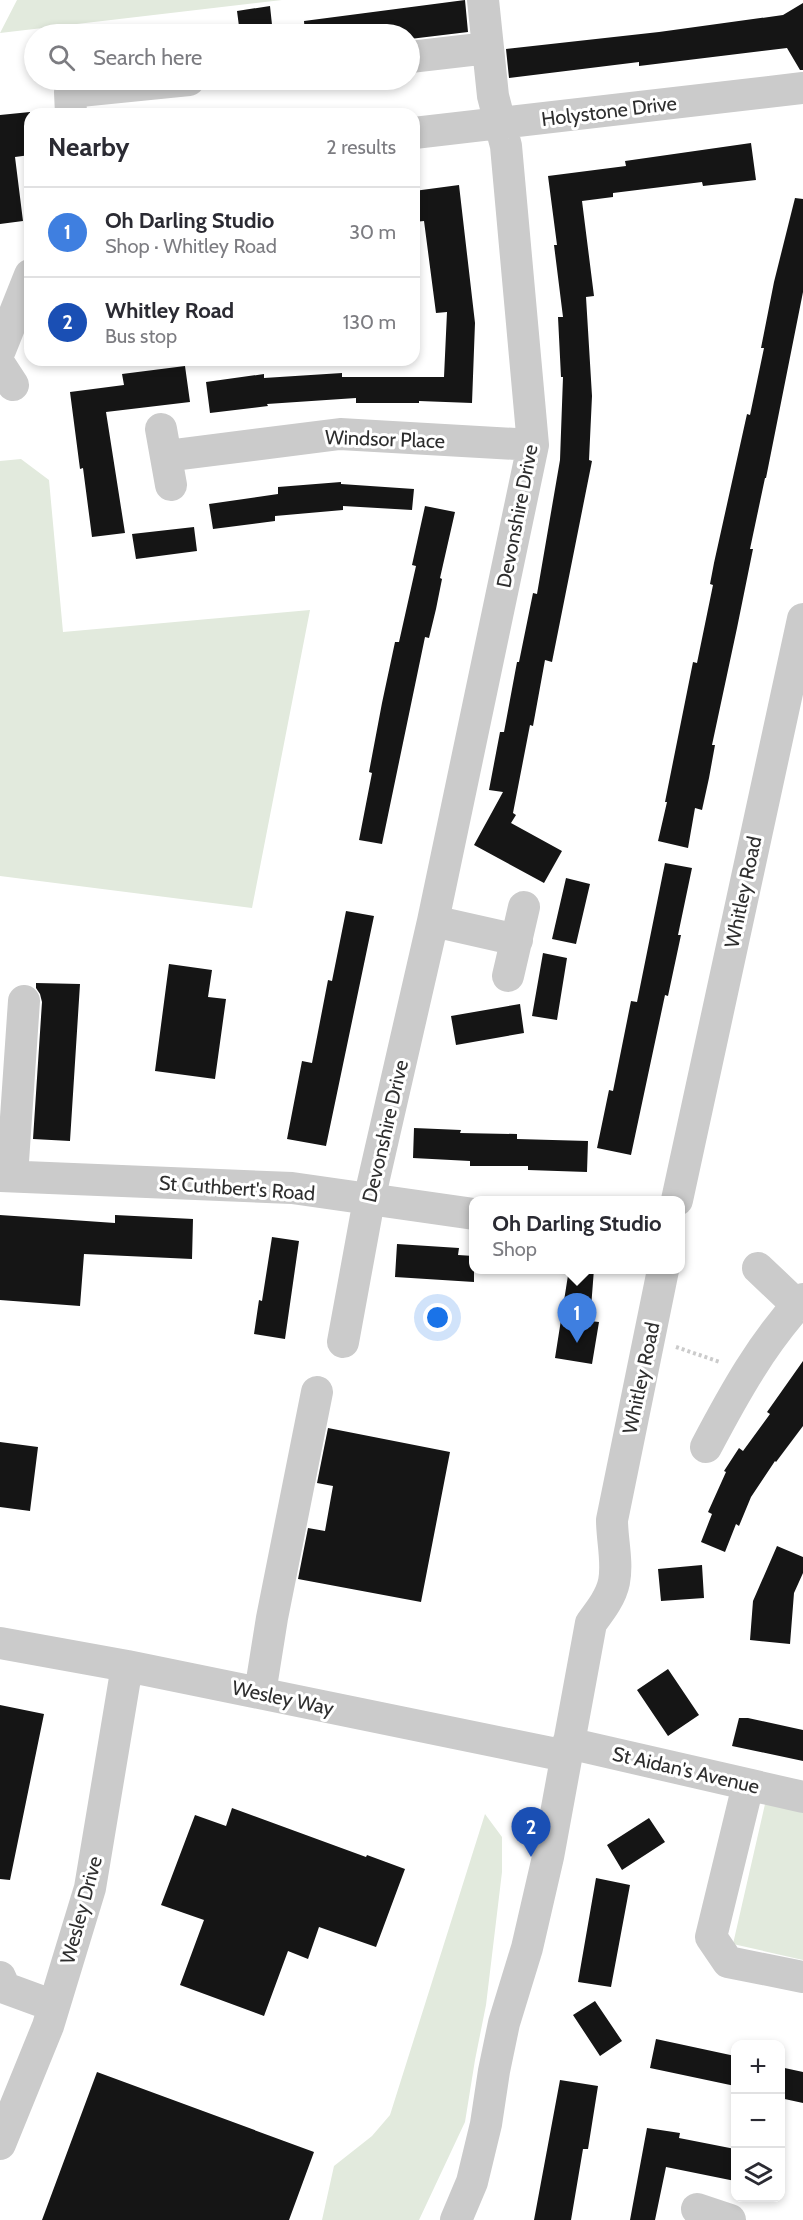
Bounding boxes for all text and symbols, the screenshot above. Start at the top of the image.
search box [24,24,420,90]
icon: search [45,41,78,74]
text: Search here [93,44,202,71]
street label: Holystone Drive [540,91,678,131]
text: Nearby [48,131,129,163]
text: 2 results [326,135,396,159]
text: Oh Darling Studio [105,207,274,234]
text: 1 [64,220,71,244]
text: 30 m [349,220,396,244]
text: Shop · Whitley Road [105,234,277,258]
text: Whitley Road [105,297,234,324]
text: 2 [62,310,73,334]
text: 130 m [343,310,396,334]
text: Bus stop [105,324,177,348]
street label: Windsor Place [324,425,446,453]
street label: Devonshire Drive [491,442,543,590]
street label: Whitley Road [719,834,767,950]
street label: Devonshire Drive [357,1057,413,1205]
street label: St Cuthbert's Road [158,1171,316,1205]
popup [469,1196,685,1274]
text: Oh Darling Studio [492,1210,662,1237]
text: Shop [492,1237,537,1261]
pin: 1 [558,1294,596,1343]
your location [423,1303,452,1332]
street label: Whitley Road [617,1320,665,1436]
street label: Wesley Way [230,1676,336,1720]
street label: St Aidan's Avenue [610,1741,762,1799]
pin: 2 [512,1808,550,1857]
street label: Wesley Drive [55,1853,107,1967]
map controls [731,2040,785,2202]
button: + [731,2040,785,2094]
button: − [731,2094,785,2148]
button: layers [731,2148,785,2202]

